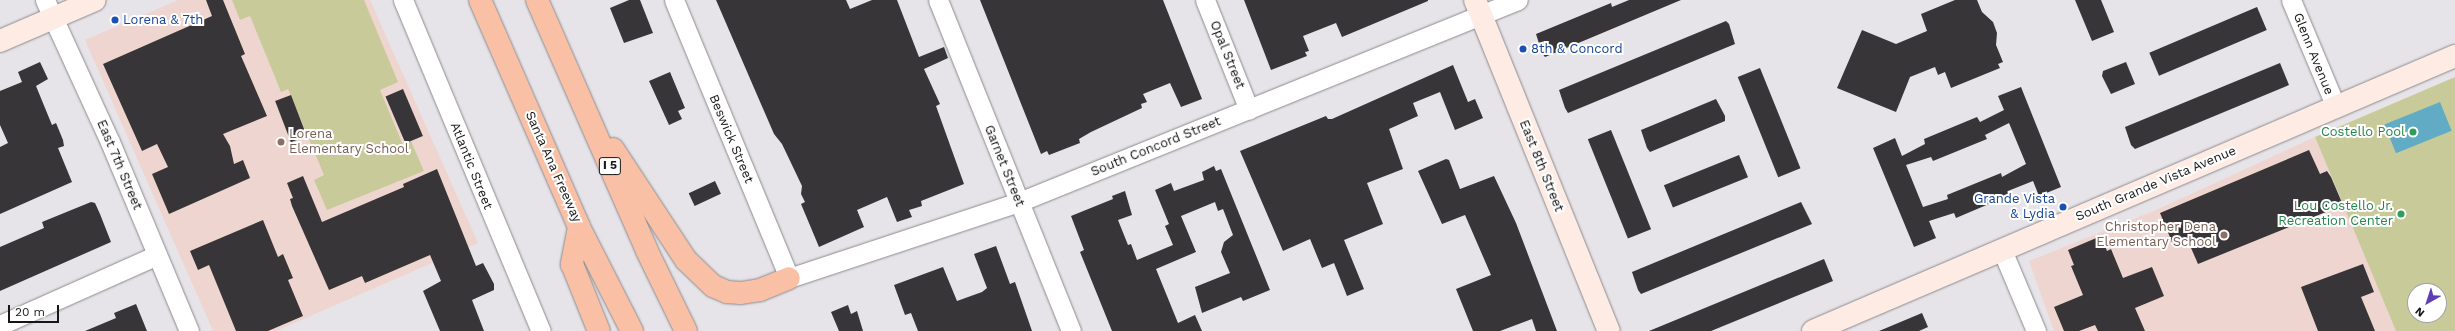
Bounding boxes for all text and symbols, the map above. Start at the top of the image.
street label: Glenn Avenue [2289,11,2337,97]
place label: Lorena & 7th [123,12,204,28]
marker: Lorena & 7th [110,15,120,25]
street label: Opal Street [1206,18,1248,92]
place label: 8th & Concord [1531,41,1623,57]
marker: 8th & Concord [1518,44,1528,54]
street label: Beswick Street [705,92,757,186]
street label: Santa Ana Freeway [521,109,585,225]
street label: South Concord Street [1089,114,1223,180]
street label: East 7th Street [93,117,145,213]
street label: East 8th Street [1516,118,1566,214]
street label: Atlantic Street [446,120,496,212]
street label: Garnet Street [981,123,1027,209]
place label: Costello Pool [2321,124,2405,140]
place label: Lorena Elementary School [289,127,409,158]
marker: Costello Pool [2408,127,2418,137]
marker: Lorena Elementary School [276,137,286,147]
street label: South Grande Vista Avenue [2073,143,2239,225]
road number: I 5 [598,156,622,176]
place label: Grande Vista & Lydia [1973,192,2055,223]
place label: Lou Costello Jr. Recreation Center [2278,199,2393,230]
marker: Grande Vista & Lydia [2058,202,2068,212]
marker: Lou Costello Jr. Recreation Center [2396,209,2406,219]
place label: Christopher Dena Elementary School [2096,220,2216,251]
marker: Christopher Dena Elementary School [2219,230,2229,240]
north arrow [2407,283,2447,323]
scale bar [10,297,61,323]
text: N [2413,304,2427,320]
text: 20 m [15,305,45,319]

